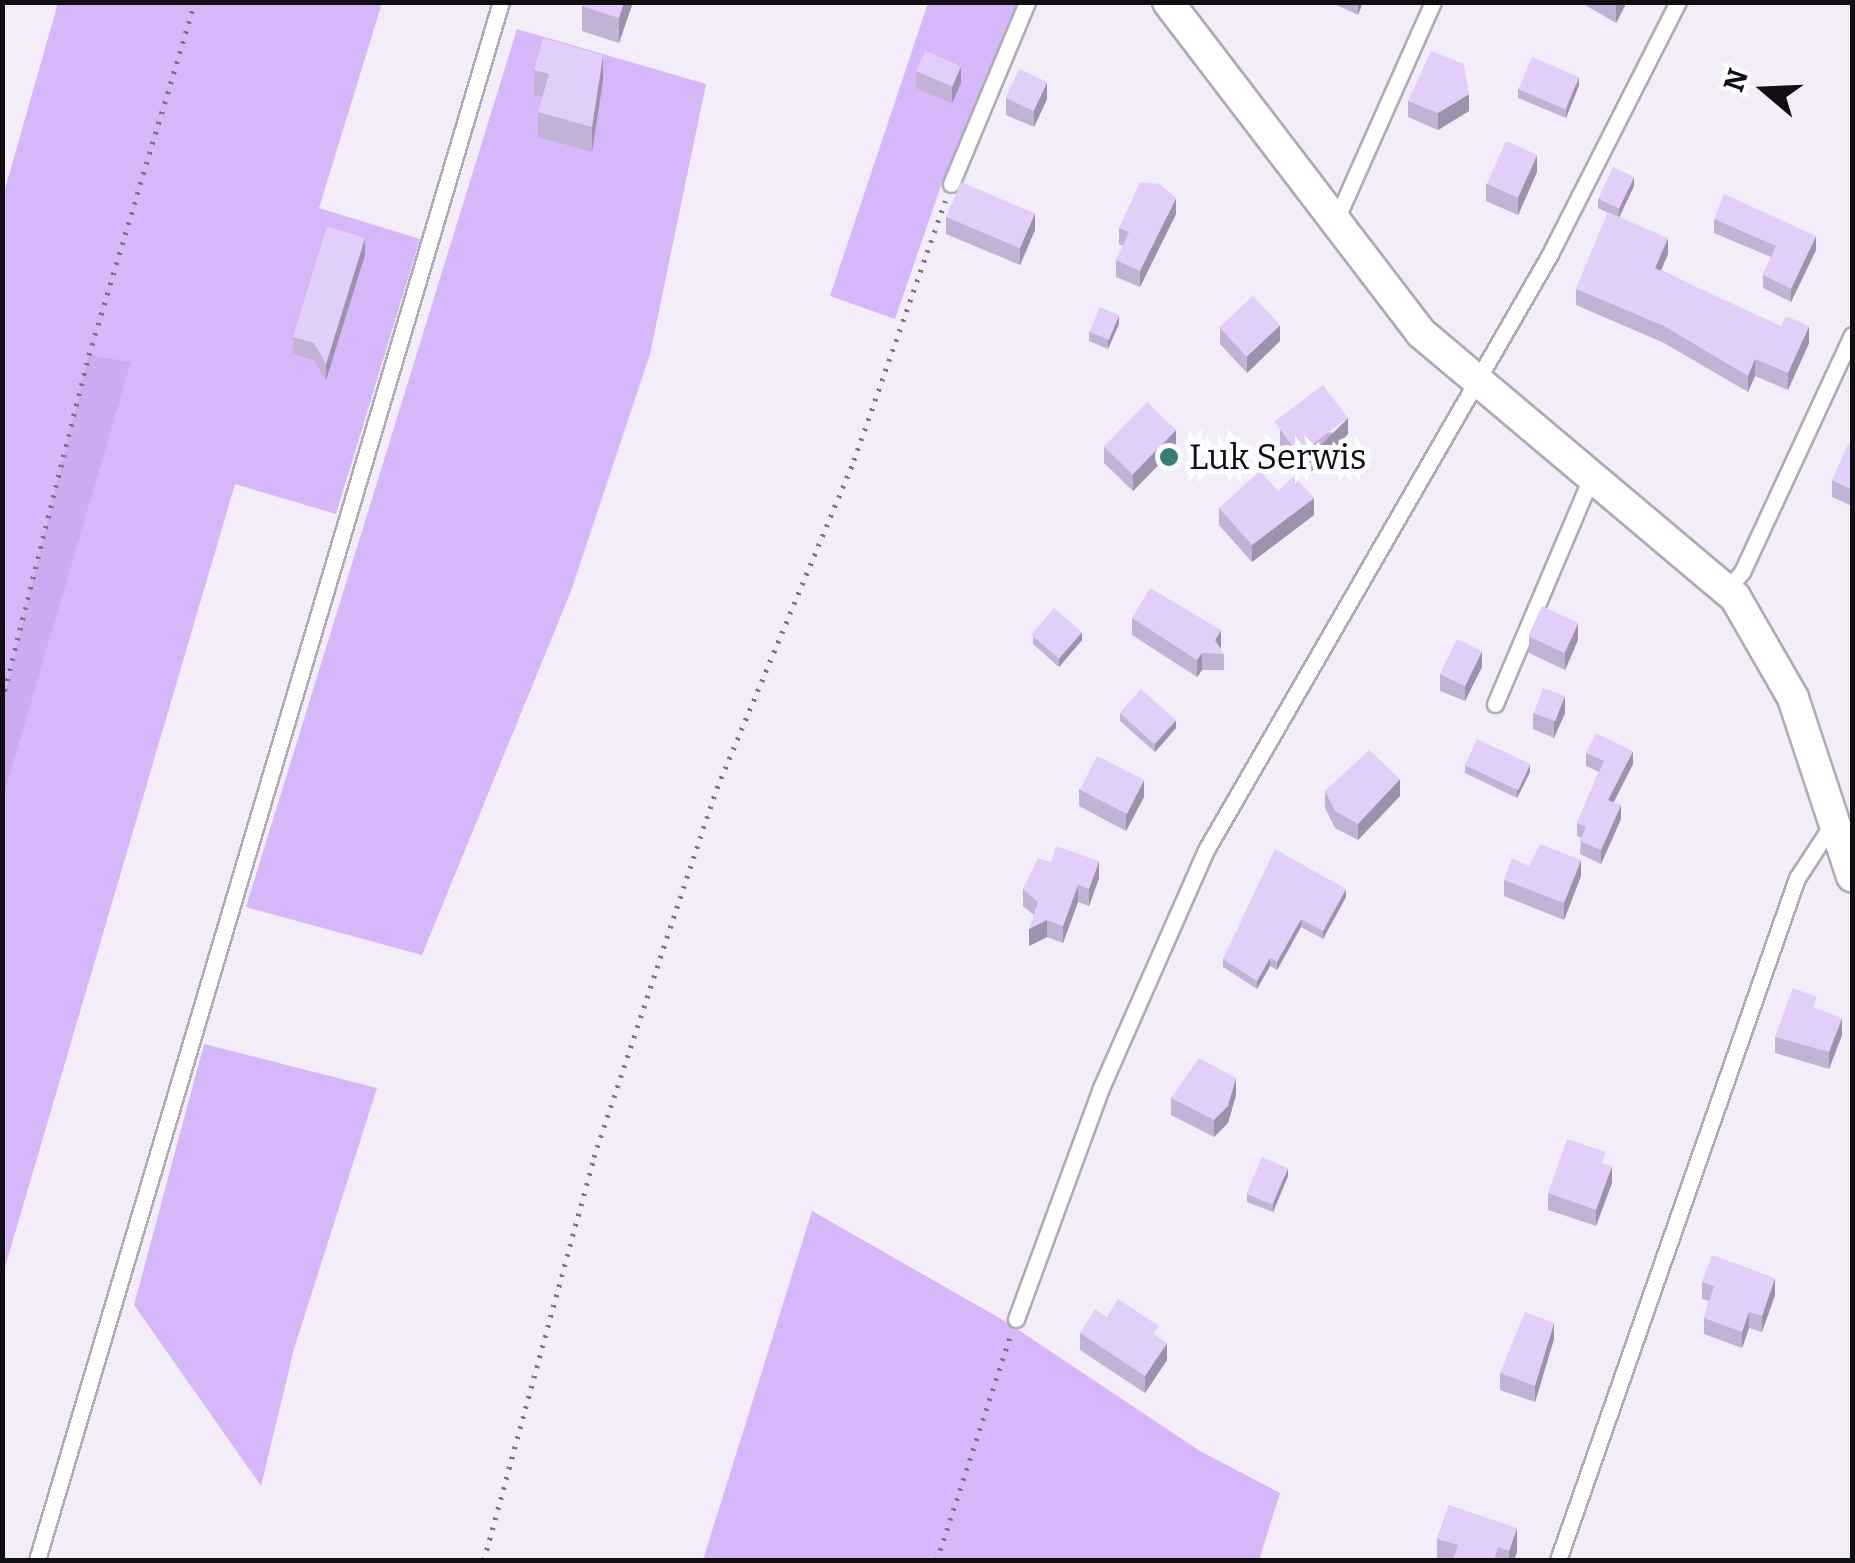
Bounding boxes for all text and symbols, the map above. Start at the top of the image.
north arrow [1715,40,1815,140]
text: N [1717,64,1755,96]
place label: Luk Serwis [1189,436,1367,478]
marker: Luk Serwis [1158,446,1180,468]

